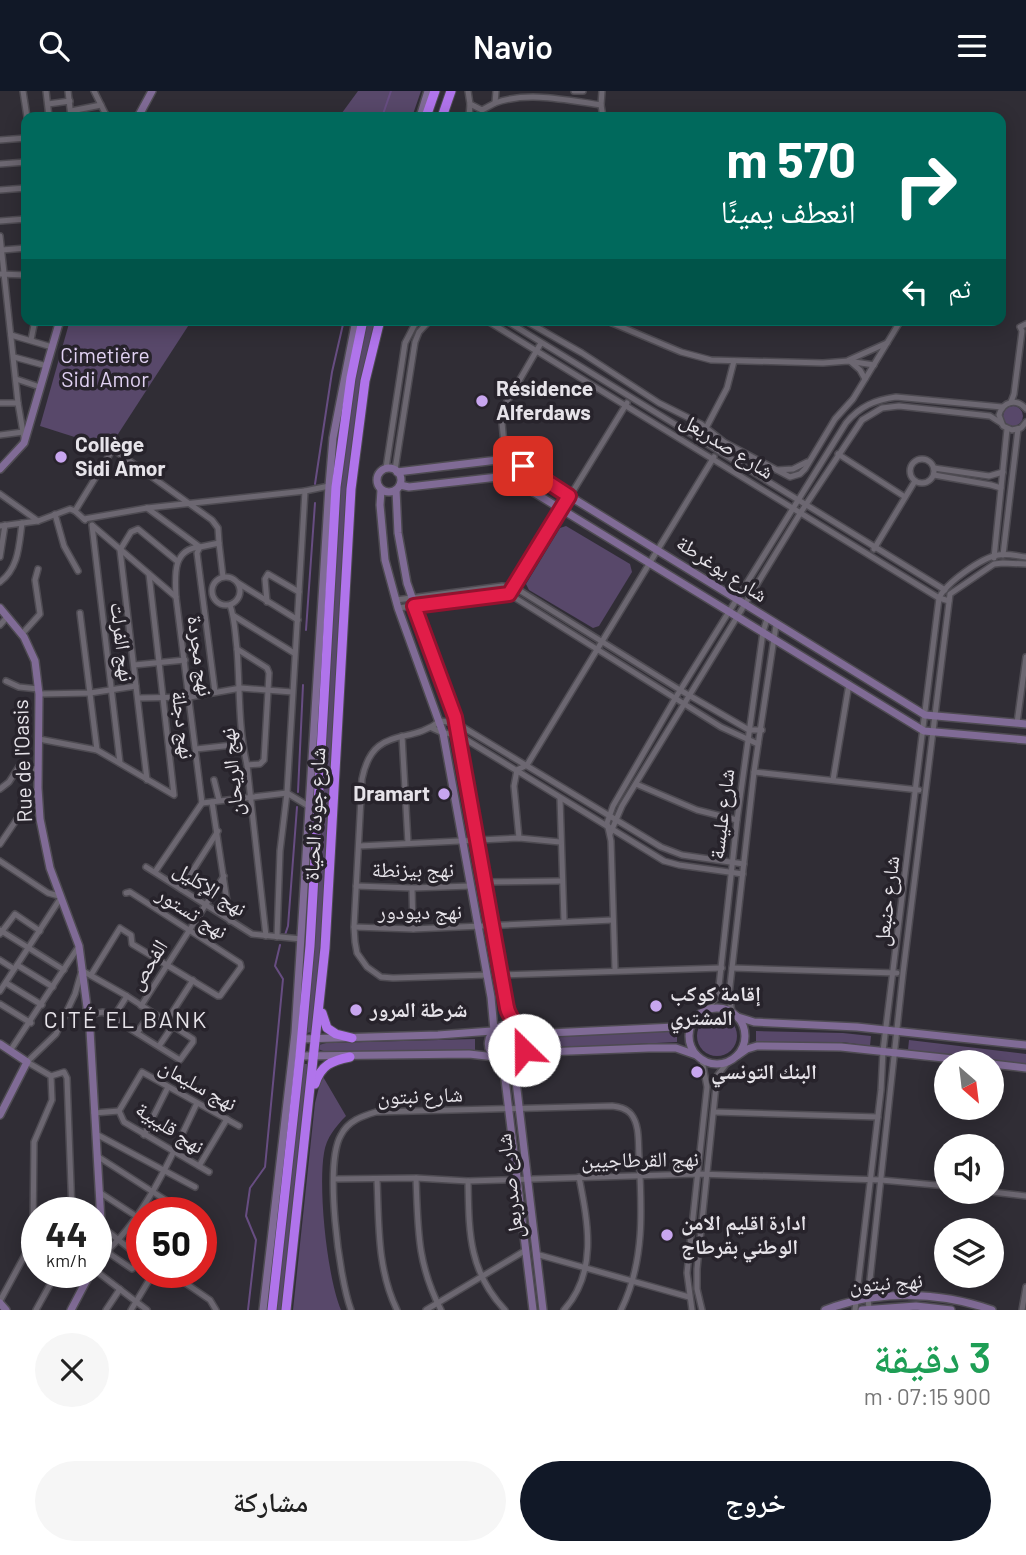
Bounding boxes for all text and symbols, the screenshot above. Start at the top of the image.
icon: search [35,27,73,65]
text: Navio [473,27,553,65]
icon: menu [953,27,991,65]
text: 570 m [727,129,856,188]
icon: right [880,140,971,231]
text: انعطف يمينًا [721,191,856,229]
text: ثم [948,272,971,303]
icon: left [896,273,934,311]
park label: Cimetière Sidi Amor [60,342,150,391]
place label: Résidence Alferdaws [496,375,593,424]
marker: Résidence Alferdaws [474,393,490,409]
street label: شارع صدربعل [675,406,779,485]
place label: Collège Sidi Amor [75,431,166,480]
pin [493,436,553,496]
icon: arrive [504,447,542,485]
marker: Collège Sidi Amor [53,449,69,465]
street label: شارع يوغرطة [671,529,773,608]
street label: نهج الفرلت [104,601,141,683]
street label: نهج مجردة [181,614,220,698]
street label: نهج دجلة [166,689,201,761]
street label: Rue de l'Oasis [7,699,36,823]
street label: نهج الريحان [213,727,250,818]
street label: شارع جودة الحياة [298,747,331,881]
street label: شارع عليسة [703,767,740,861]
place label: Dramart [353,780,430,805]
marker: Dramart [436,786,452,802]
street label: شارع حنبعل [868,854,905,948]
street label: نهج الإكليل [169,855,252,922]
street label: نهج بيزنطة [372,856,454,883]
street label: نهج تستور [151,880,233,945]
street label: نهج ديودور [377,898,462,925]
street label: الفحص [122,934,174,995]
place label: إقامة كوكب المشتري [670,980,761,1034]
place label: شرطة المرور [369,996,467,1022]
marker: إقامة كوكب المشتري [648,998,664,1014]
marker: شرطة المرور [348,1002,364,1018]
district label: CITÉ EL BANK [44,1005,208,1033]
position arrow [487,1013,561,1087]
north arrow [934,1050,1004,1120]
map controls [934,1050,1004,1288]
street label: نهج سليمان [155,1052,242,1117]
place label: البنك التونسي [711,1058,817,1088]
marker: البنك التونسي [689,1064,705,1080]
street label: شارع نبتون [377,1081,463,1110]
street label: نهج قليبية [131,1095,210,1160]
street label: شارع صدربعل [490,1132,529,1240]
button: sound [934,1134,1004,1204]
street label: نهج القرطاجيين [581,1145,699,1174]
speed limit sign: 50 [126,1197,217,1288]
place label: ادارة اقليم الامن الوطني بقرطاج [681,1209,807,1263]
text: 44 [45,1212,88,1254]
button: layers [934,1218,1004,1288]
marker: ادارة اقليم الامن الوطني بقرطاج [659,1227,675,1243]
text: km/h [46,1249,87,1271]
street label: نهج نبتون [848,1266,924,1299]
text: 3 دقيقة [873,1331,991,1381]
button: close [35,1333,109,1407]
text: 900 m · 07:15 [864,1382,991,1410]
button: مشاركة [35,1461,506,1541]
button: خروج [520,1461,991,1541]

